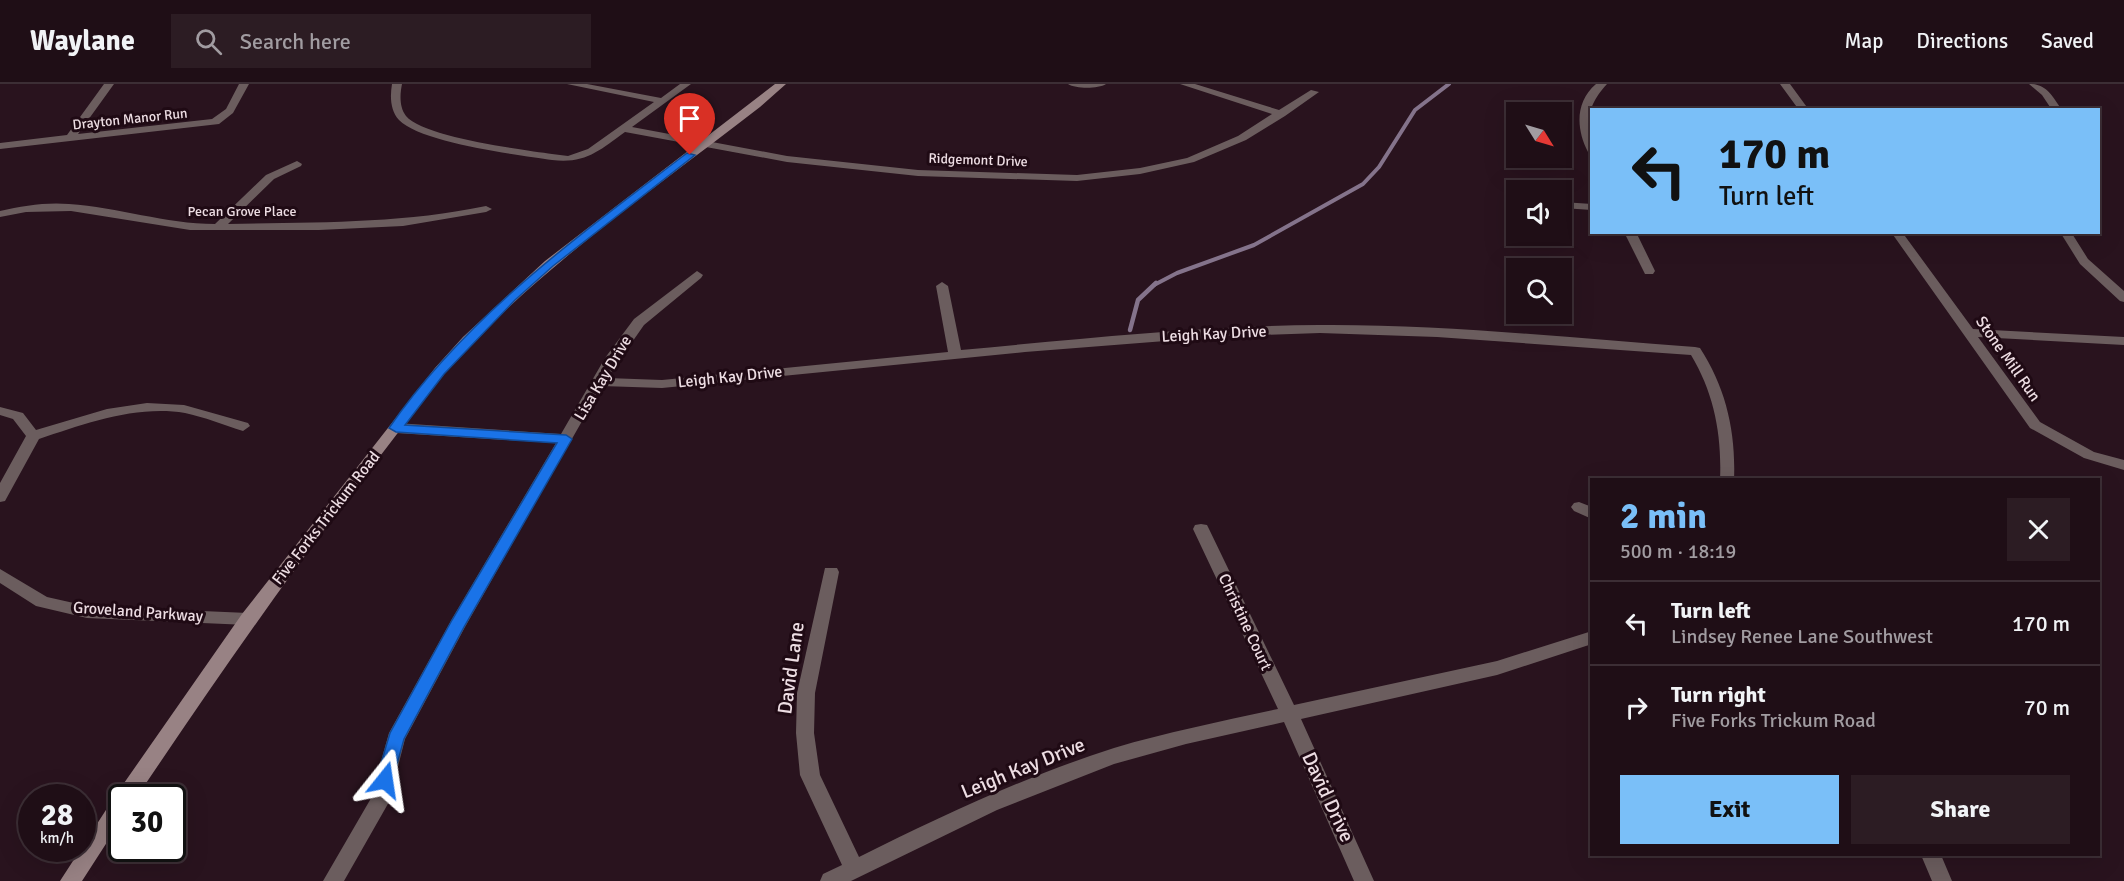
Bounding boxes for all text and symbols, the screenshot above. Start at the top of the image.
search box [171,14,591,68]
text: Waylane [30,24,135,58]
icon: search [192,25,225,58]
text: Search here [240,28,351,55]
text: Map [1845,28,1883,54]
text: Directions [1916,28,2008,54]
text: Saved [2041,28,2094,54]
pin [664,93,715,155]
icon: arrive [673,102,706,135]
north arrow [1506,102,1572,168]
map controls [1506,102,1572,324]
street label: Drayton Manor Run [72,105,188,133]
text: 170 m [1719,129,1830,180]
icon: left [1620,132,1698,210]
street label: Ridgemont Drive [928,150,1028,170]
button: sound [1506,180,1572,246]
text: Turn left [1719,180,1814,213]
street label: Pecan Grove Place [188,203,296,220]
button: search [1506,258,1572,324]
street label: Stone Mill Run [1971,312,2045,406]
street label: Leigh Kay Drive [1161,321,1267,347]
street label: Lisa Kay Drive [570,332,636,424]
street label: Leigh Kay Drive [677,362,783,392]
street label: Five Forks Trickum Road [268,447,384,589]
text: 2 min [1620,494,1707,539]
button: close [2007,498,2070,561]
text: 500 m · 18:19 [1620,539,1736,564]
street label: Christine Court [1214,570,1276,674]
street label: Groveland Parkway [72,597,204,627]
text: Turn left [1671,597,1751,624]
icon: left [1620,607,1653,640]
text: 170 m [2012,610,2070,637]
street label: David Lane [772,620,810,716]
text: Lindsey Renee Lane Southwest [1671,624,1933,649]
text: Turn right [1671,681,1766,708]
icon: right [1620,691,1653,724]
text: 70 m [2024,694,2070,721]
text: Five Forks Trickum Road [1671,708,1876,733]
street label: Leigh Kay Drive [957,732,1089,804]
position arrow [353,748,417,812]
street label: David Drive [1296,748,1360,846]
button: Exit [1620,775,1839,844]
button: Share [1851,775,2070,844]
speed limit sign: 30 [108,784,186,862]
text: 28 [41,797,73,834]
text: km/h [40,829,74,847]

